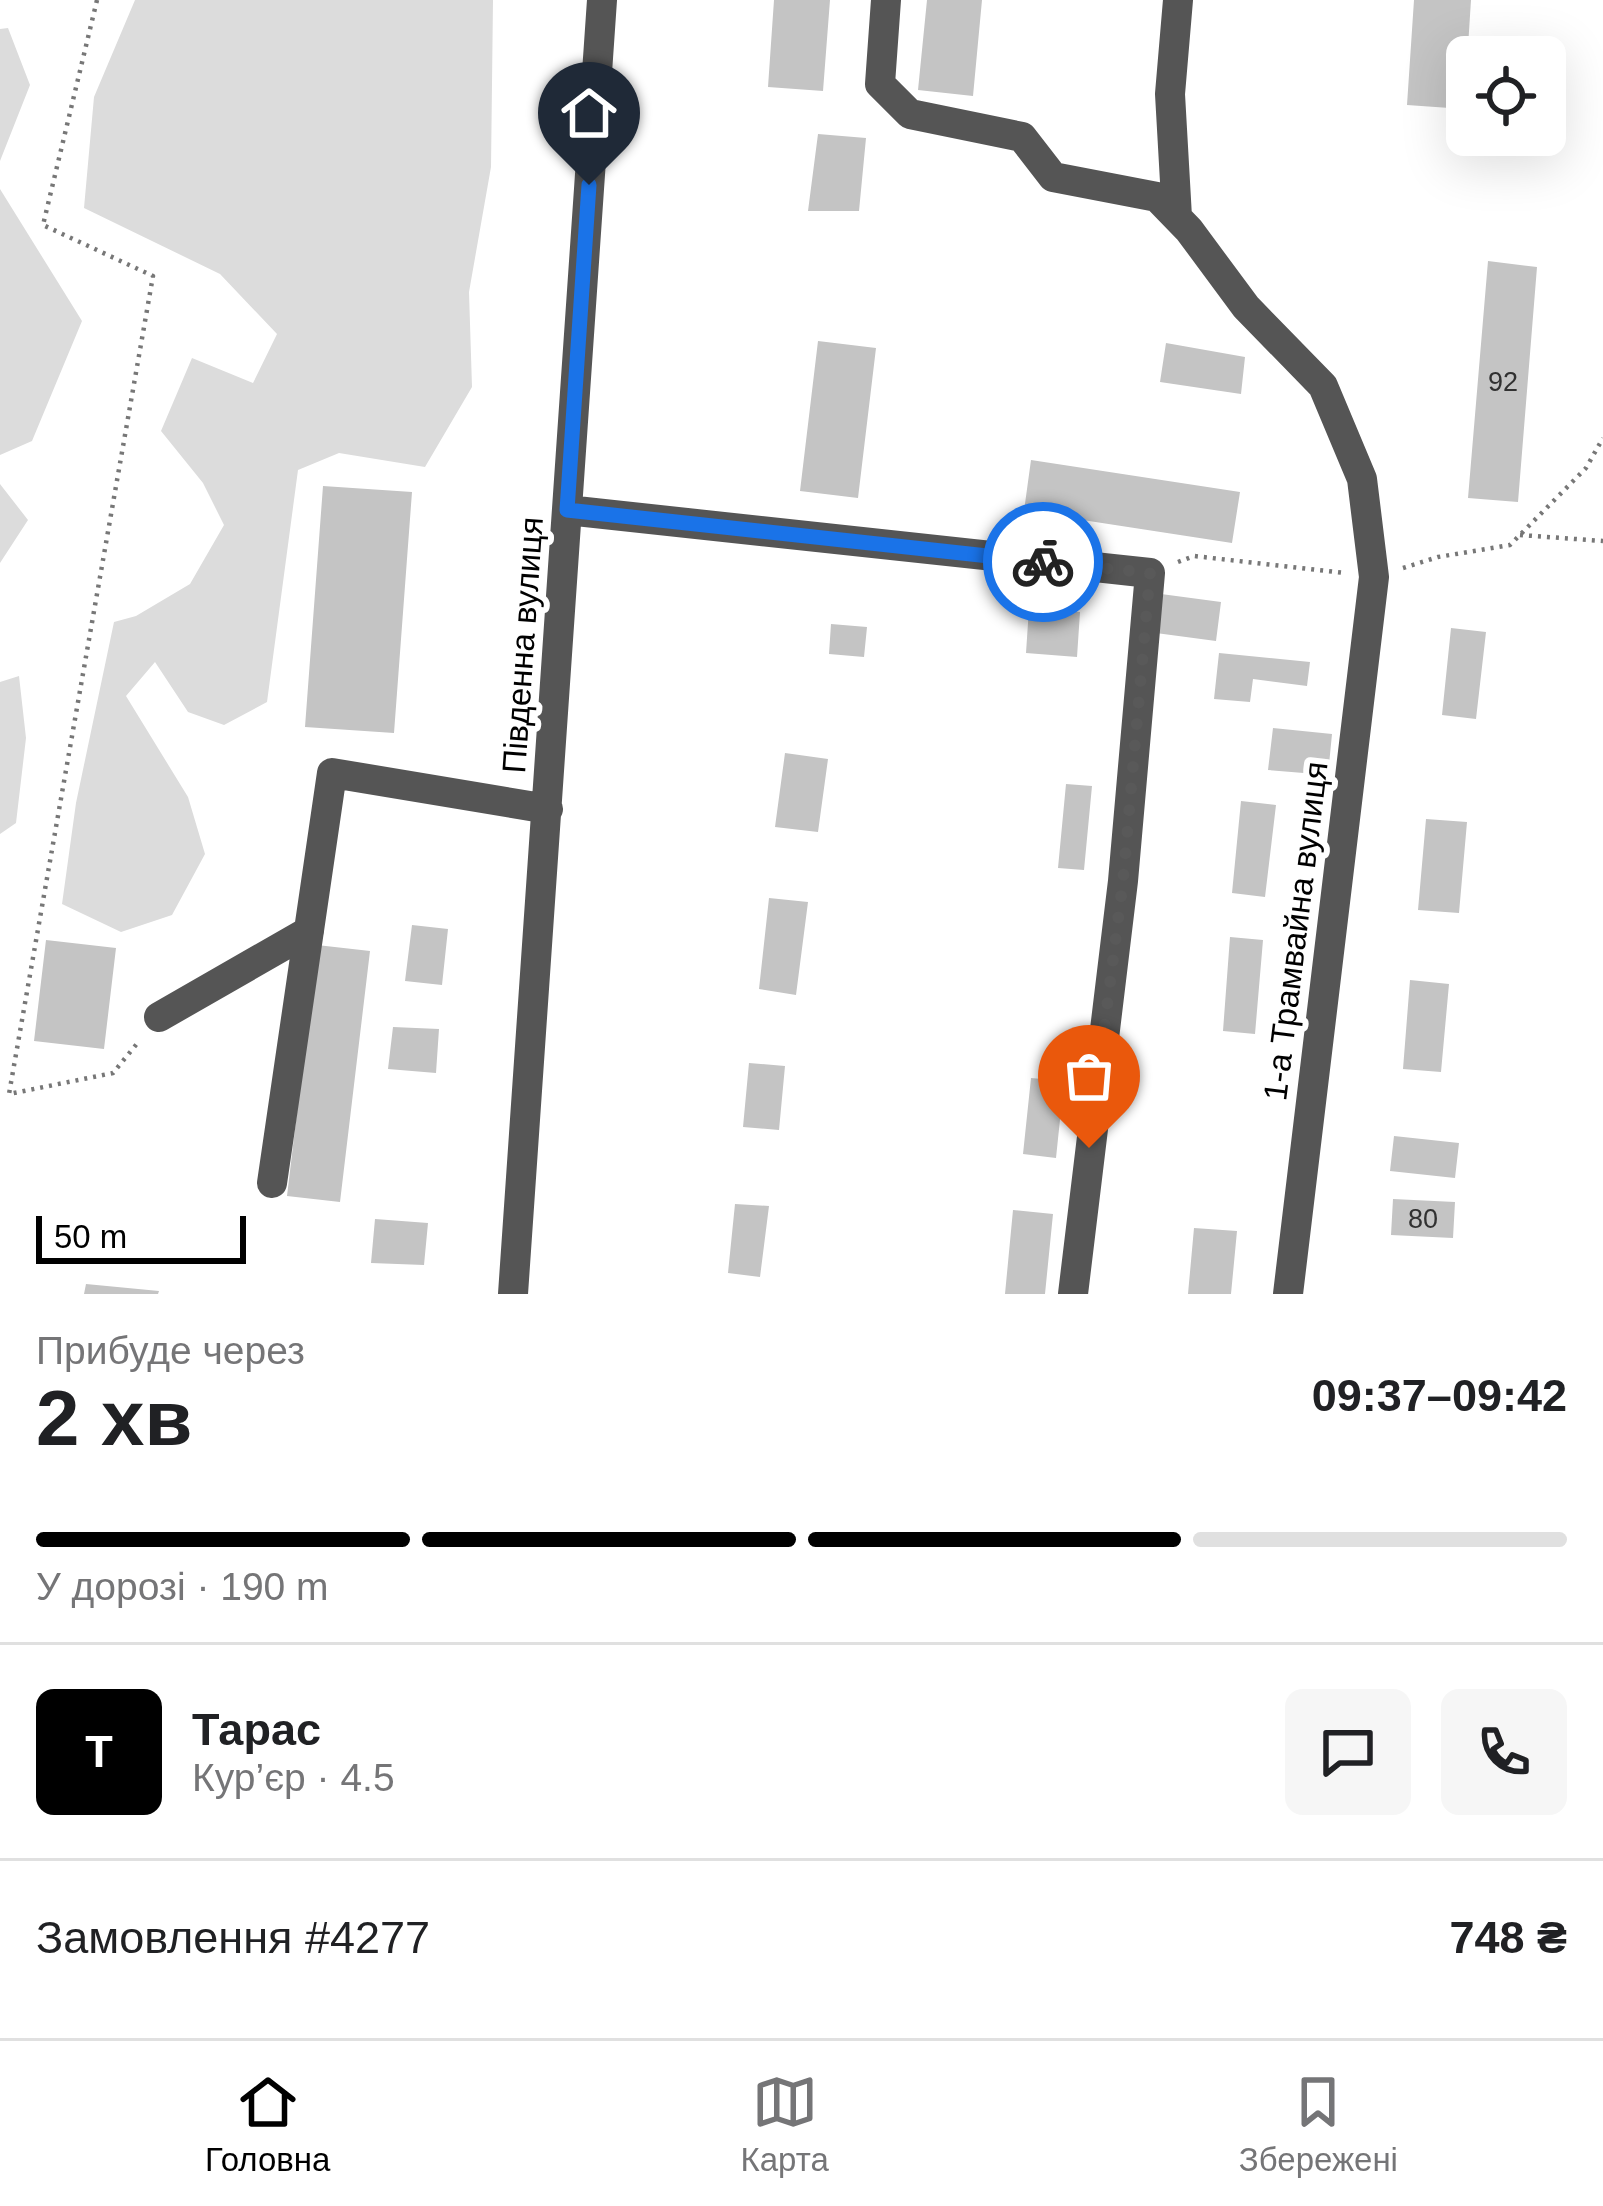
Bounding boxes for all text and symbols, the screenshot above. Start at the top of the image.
map controls [1446,36,1566,156]
button: locate [1446,36,1566,156]
pin [538,62,640,185]
icon: home [556,80,622,146]
house number: 92 [1488,367,1518,397]
courier [983,502,1103,622]
street label: Південна вулиця [495,516,550,774]
icon: bike [1010,529,1076,595]
street label: 1-а Трамвайна вулиця [1256,759,1335,1103]
pin [1038,1025,1140,1148]
icon: bag [1056,1043,1122,1109]
house number: 80 [1408,1204,1438,1234]
scale bar [36,1210,246,1263]
text: 50 m [54,1218,127,1255]
text: Прибуде через [36,1329,305,1372]
text: 09:37–09:42 [1312,1370,1567,1421]
text: 2 хв [36,1374,192,1462]
text: У дорозі · 190 m [36,1565,329,1608]
button: chat [1285,1689,1411,1815]
button: phone [1441,1689,1567,1815]
text: Тарас [192,1704,321,1755]
text: Т [85,1726,113,1777]
text: Кур’єр · 4.5 [192,1756,395,1799]
text: Замовлення #4277 [36,1912,430,1963]
text: 748 ₴ [1449,1912,1567,1963]
tab: Головна [205,2069,330,2179]
tab: Карта [740,2069,829,2179]
tab: Збережені [1239,2069,1398,2179]

